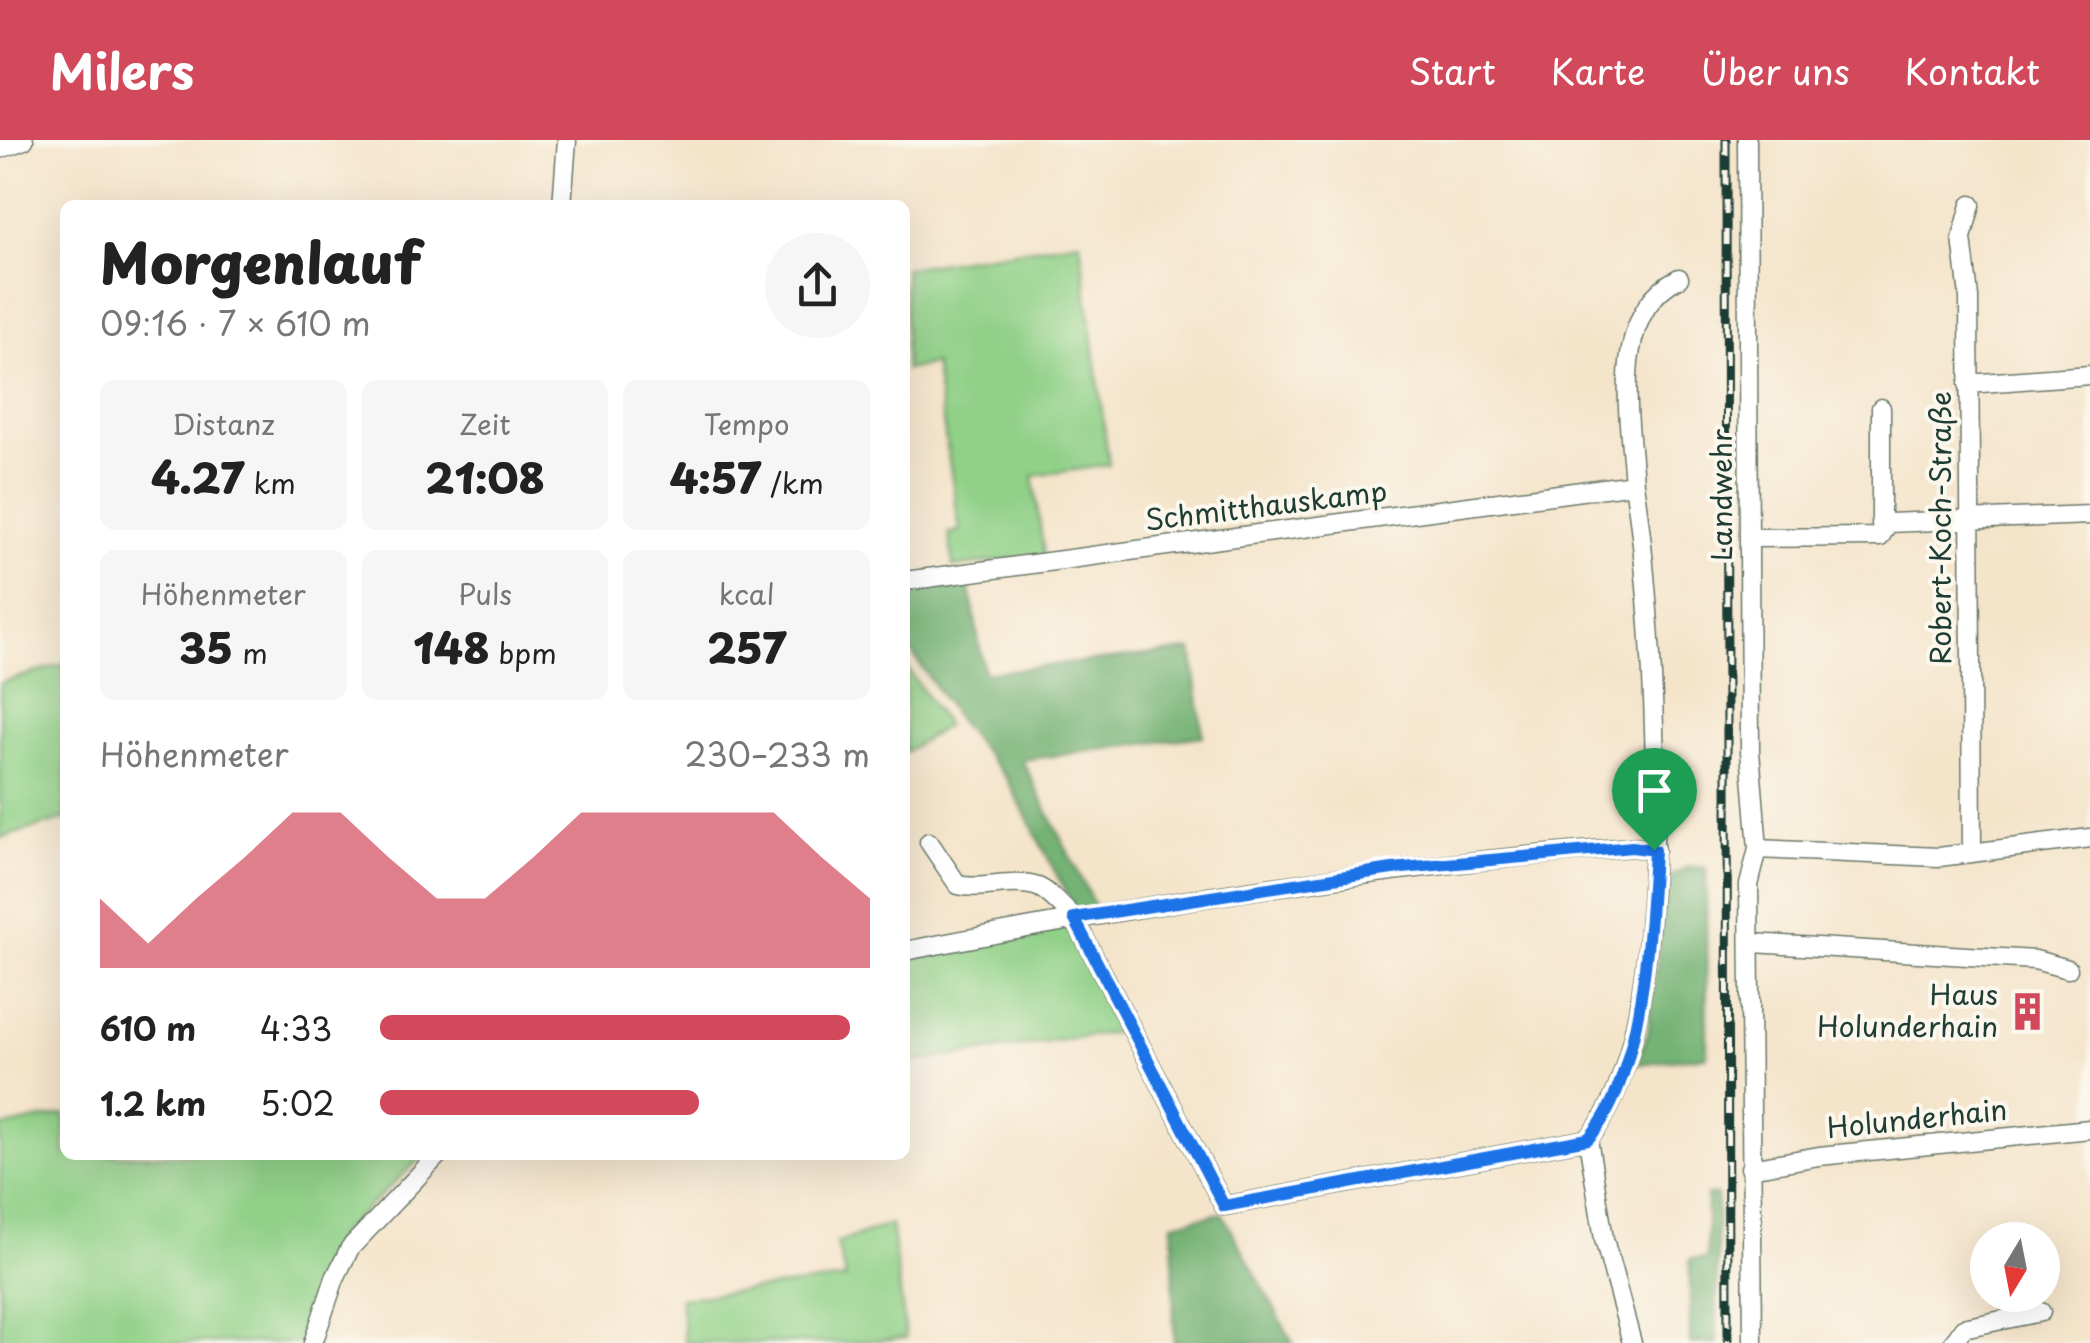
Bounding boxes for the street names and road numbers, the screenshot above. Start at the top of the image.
street label: Robert-Koch-Straße [1918,391,1961,665]
street label: Landwehr [1699,429,1742,561]
street label: Schmitthauskamp [1142,468,1389,541]
street label: Holunderhain [1825,1087,2009,1148]

